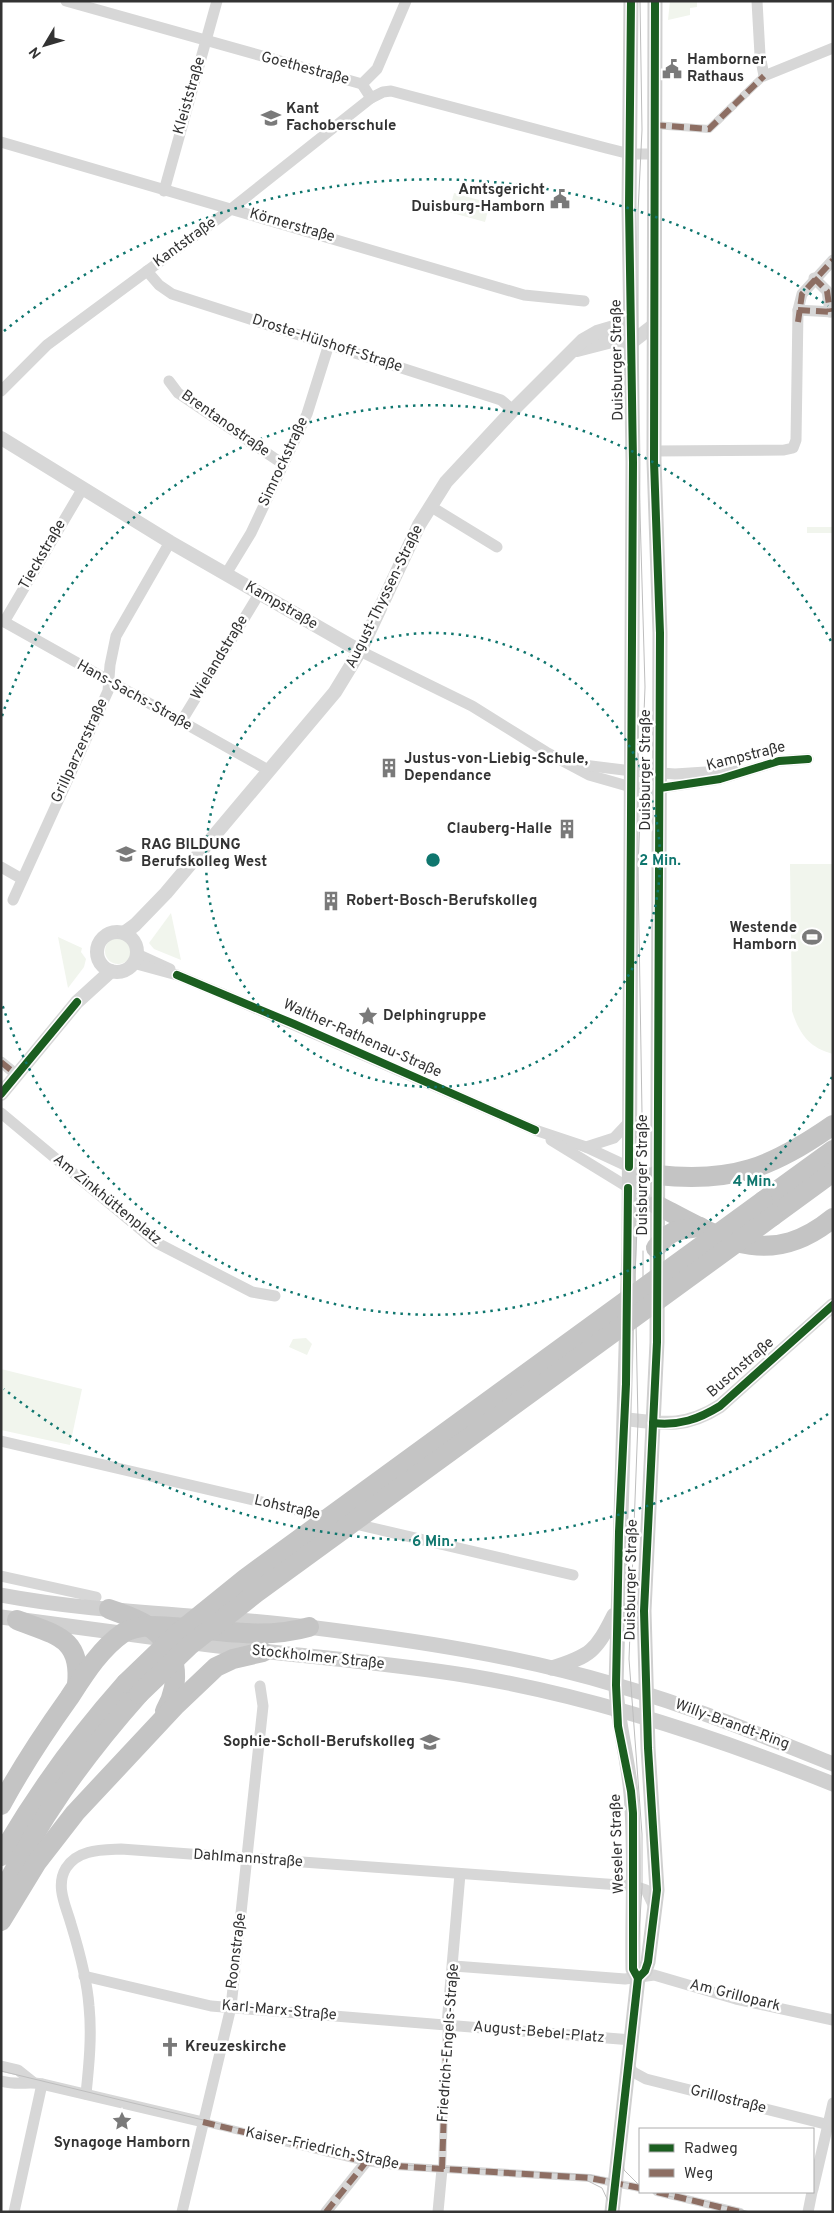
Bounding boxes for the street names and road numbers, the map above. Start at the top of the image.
street label: Goethestraße [259,48,351,90]
street label: Kleiststraße [170,55,210,137]
street label: Körnerstraße [247,205,337,247]
street label: Kantstraße [150,214,220,272]
street label: Duisburger Straße [607,299,629,421]
street label: Droste-Hülshoff-Straße [249,311,405,377]
street label: Brentanostraße [177,386,273,462]
street label: Simrockstraße [255,414,313,510]
street label: Tieckstraße [15,517,71,593]
street label: August-Thyssen-Straße [342,522,428,672]
street label: Kampstraße [241,578,321,634]
street label: Wielandstraße [187,612,253,704]
street label: Hans-Sachs-Straße [73,656,195,736]
street label: Grillparzerstraße [47,696,113,806]
street label: Duisburger Straße [637,709,656,831]
street label: Kampstraße [705,738,787,776]
street label: Walther-Rathenau-Straße [280,995,444,1083]
street label: Duisburger Straße [634,1114,653,1236]
street label: Am Zinkhüttenplatz [49,1150,165,1250]
street label: Buschstraße [704,1334,778,1402]
street label: Lohstraße [252,1491,322,1525]
street label: Duisburger Straße [621,1519,643,1641]
street label: Stockholmer Straße [251,1642,385,1674]
street label: Willy-Brandt-Ring [672,1695,792,1755]
street label: Weseler Straße [607,1794,629,1894]
street label: Dahlmannstraße [193,1846,303,1872]
street label: Roonstraße [223,1912,251,1990]
street label: Friedrich-Engels-Straße [434,1963,464,2123]
street label: Am Grillopark [688,1976,782,2016]
street label: Karl-Marx-Straße [221,1997,337,2025]
street label: August-Bebel-Platz [473,2018,605,2048]
street label: Grillostraße [688,2081,768,2119]
street label: Kaiser-Friedrich-Straße [244,2123,400,2175]

